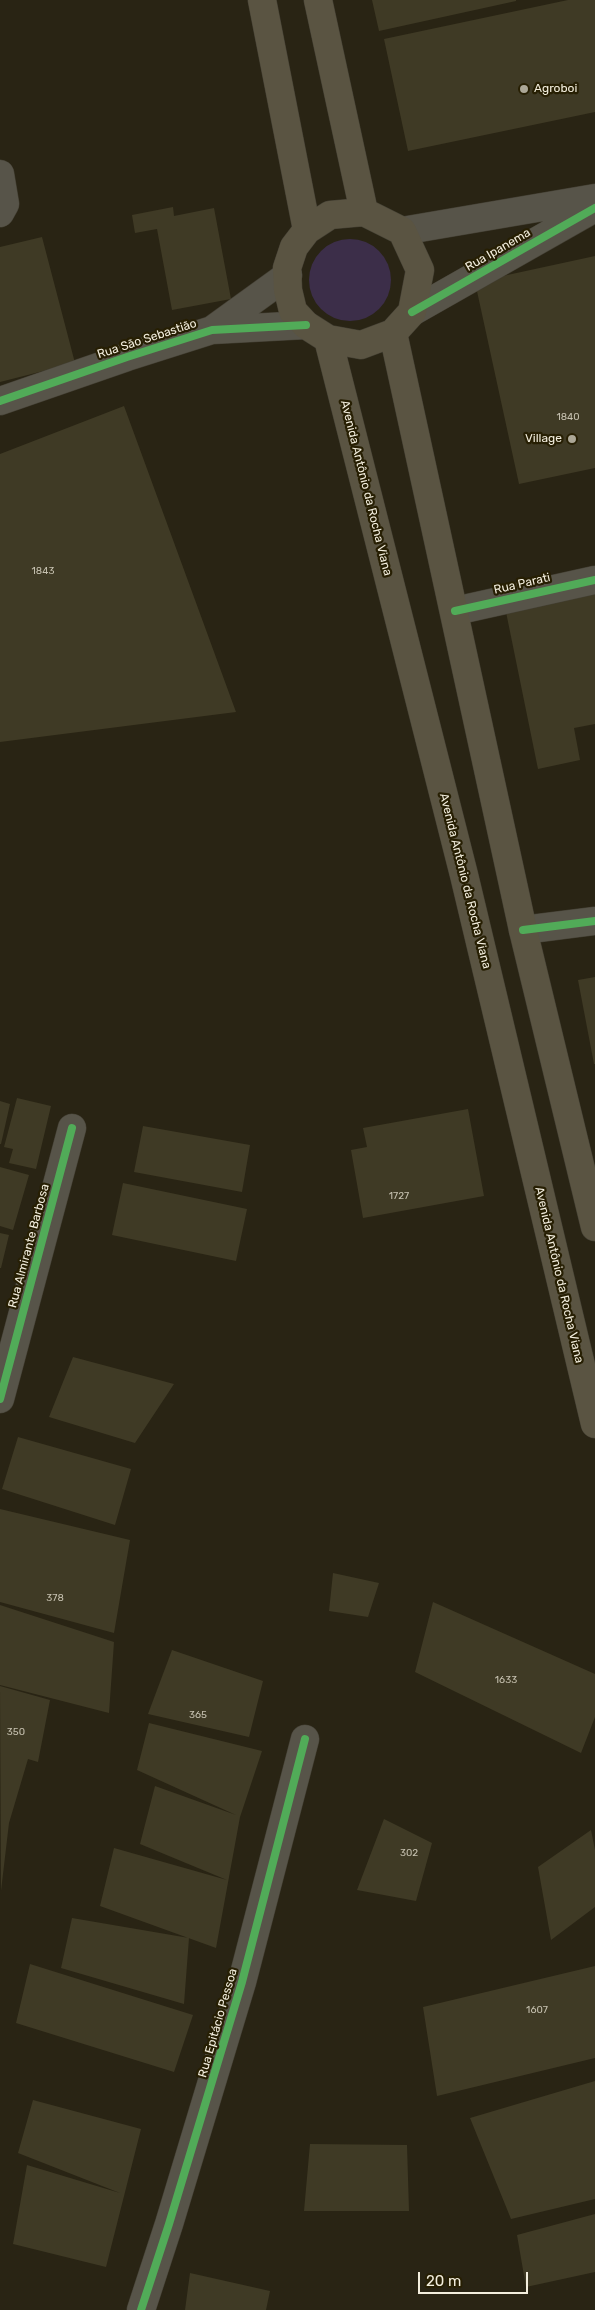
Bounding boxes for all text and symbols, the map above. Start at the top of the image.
place label: Agroboi [534,82,577,96]
marker: Agroboi [518,83,530,95]
street label: Rua Ipanema [463,226,533,274]
street label: Rua São Sebastião [95,316,199,362]
street label: Avenida Antônio da Rocha Viana [337,399,395,577]
house number: 1840 [556,411,580,423]
place label: Village [525,432,562,446]
marker: Village [566,433,578,445]
house number: 1843 [32,565,54,577]
street label: Rua Parati [492,571,552,597]
street label: Avenida Antônio da Rocha Viana [436,792,494,970]
street label: Rua Almirante Barbosa [6,1182,52,1310]
street label: Avenida Antônio da Rocha Viana [532,1185,586,1365]
house number: 1727 [389,1190,409,1202]
house number: 378 [46,1592,64,1604]
house number: 1633 [495,1674,517,1686]
house number: 365 [189,1709,207,1721]
house number: 350 [7,1726,25,1738]
house number: 302 [400,1847,418,1859]
street label: Rua Epitácio Pessoa [196,1967,240,2079]
house number: 1607 [526,2004,548,2016]
scale bar [420,2262,530,2294]
text: 20 m [426,2272,461,2290]

